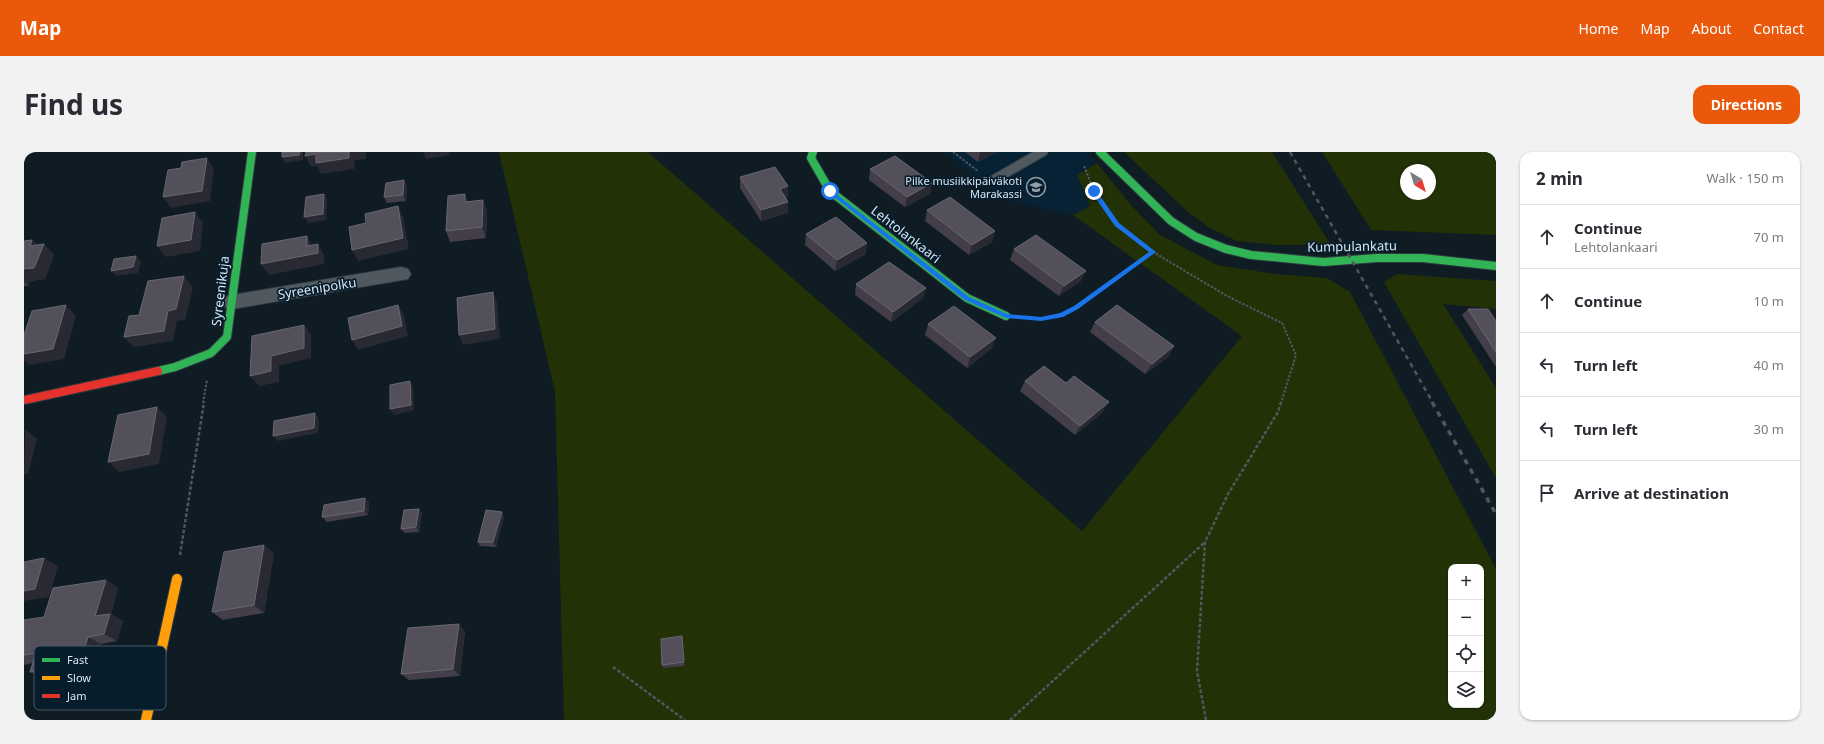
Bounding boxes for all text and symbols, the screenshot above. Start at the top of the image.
text: Map [20,15,61,41]
text: Home [1579,19,1618,38]
text: Map [1640,19,1670,38]
text: About [1692,19,1731,38]
text: Contact [1753,19,1804,38]
text: Find us [24,85,123,123]
button: Directions [1693,85,1800,124]
north arrow [1400,164,1436,200]
text: 2 min [1536,167,1583,190]
text: Walk · 150 m [1706,169,1784,187]
place label: Pilke musiikkipäiväkoti Marakassi [905,173,1022,201]
school or university icon: Pilke musiikkipäiväkoti Marakassi [1025,176,1047,198]
route start [821,182,839,200]
route end [1085,182,1103,200]
street label: Lehtolankaari [867,201,945,267]
text: Continue [1574,218,1642,238]
icon: ahead [1536,226,1558,248]
text: 70 m [1754,228,1784,246]
street label: Kumpulankatu [1307,236,1397,256]
text: Lehtolankaari [1574,238,1658,256]
street label: Syreenikuja [207,255,233,327]
street label: Syreenipolku [277,273,357,303]
icon: ahead [1536,290,1558,312]
text: Continue [1574,291,1642,311]
text: 10 m [1754,292,1784,310]
icon: left [1536,354,1558,376]
text: Turn left [1574,355,1638,375]
text: 40 m [1754,356,1784,374]
icon: left [1536,418,1558,440]
text: Turn left [1574,419,1638,439]
text: 30 m [1754,420,1784,438]
icon: arrive [1536,482,1558,504]
text: Arrive at destination [1574,483,1729,503]
map controls [1448,564,1484,708]
button: + [1448,564,1484,600]
button: − [1448,600,1484,636]
button: locate [1448,636,1484,672]
legend [34,646,166,710]
text: Fast [67,652,88,667]
text: Slow [67,670,91,685]
button: layers [1448,672,1484,708]
text: Jam [66,688,86,703]

